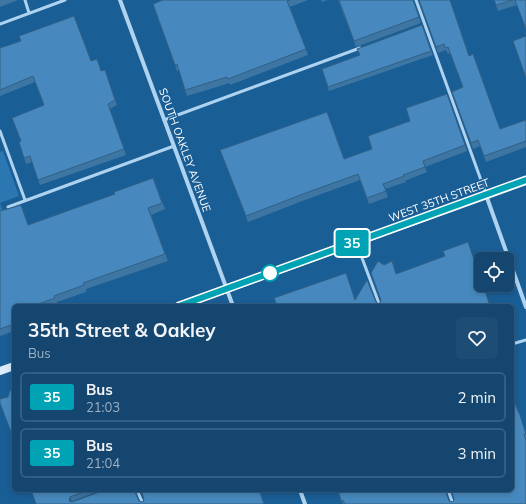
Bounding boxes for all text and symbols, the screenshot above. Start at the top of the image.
street label: SOUTH OAKLEY AVENUE [156,86,214,214]
street label: WEST 35TH STREET [387,175,492,225]
line badge: 35 [334,230,370,256]
text: 35 [344,234,360,252]
map controls [474,252,514,292]
button: locate [474,252,514,292]
unlabelled marker [261,264,279,282]
button: heart [456,317,498,359]
text: 35th Street & Oakley [28,318,216,342]
text: Bus [28,345,51,361]
text: Bus [86,380,113,399]
text: 35 [44,388,60,406]
text: 2 min [458,388,496,407]
text: 21:03 [86,399,120,415]
text: Bus [86,436,113,455]
text: 35 [44,444,60,462]
text: 3 min [458,444,496,463]
text: 21:04 [86,455,120,471]

